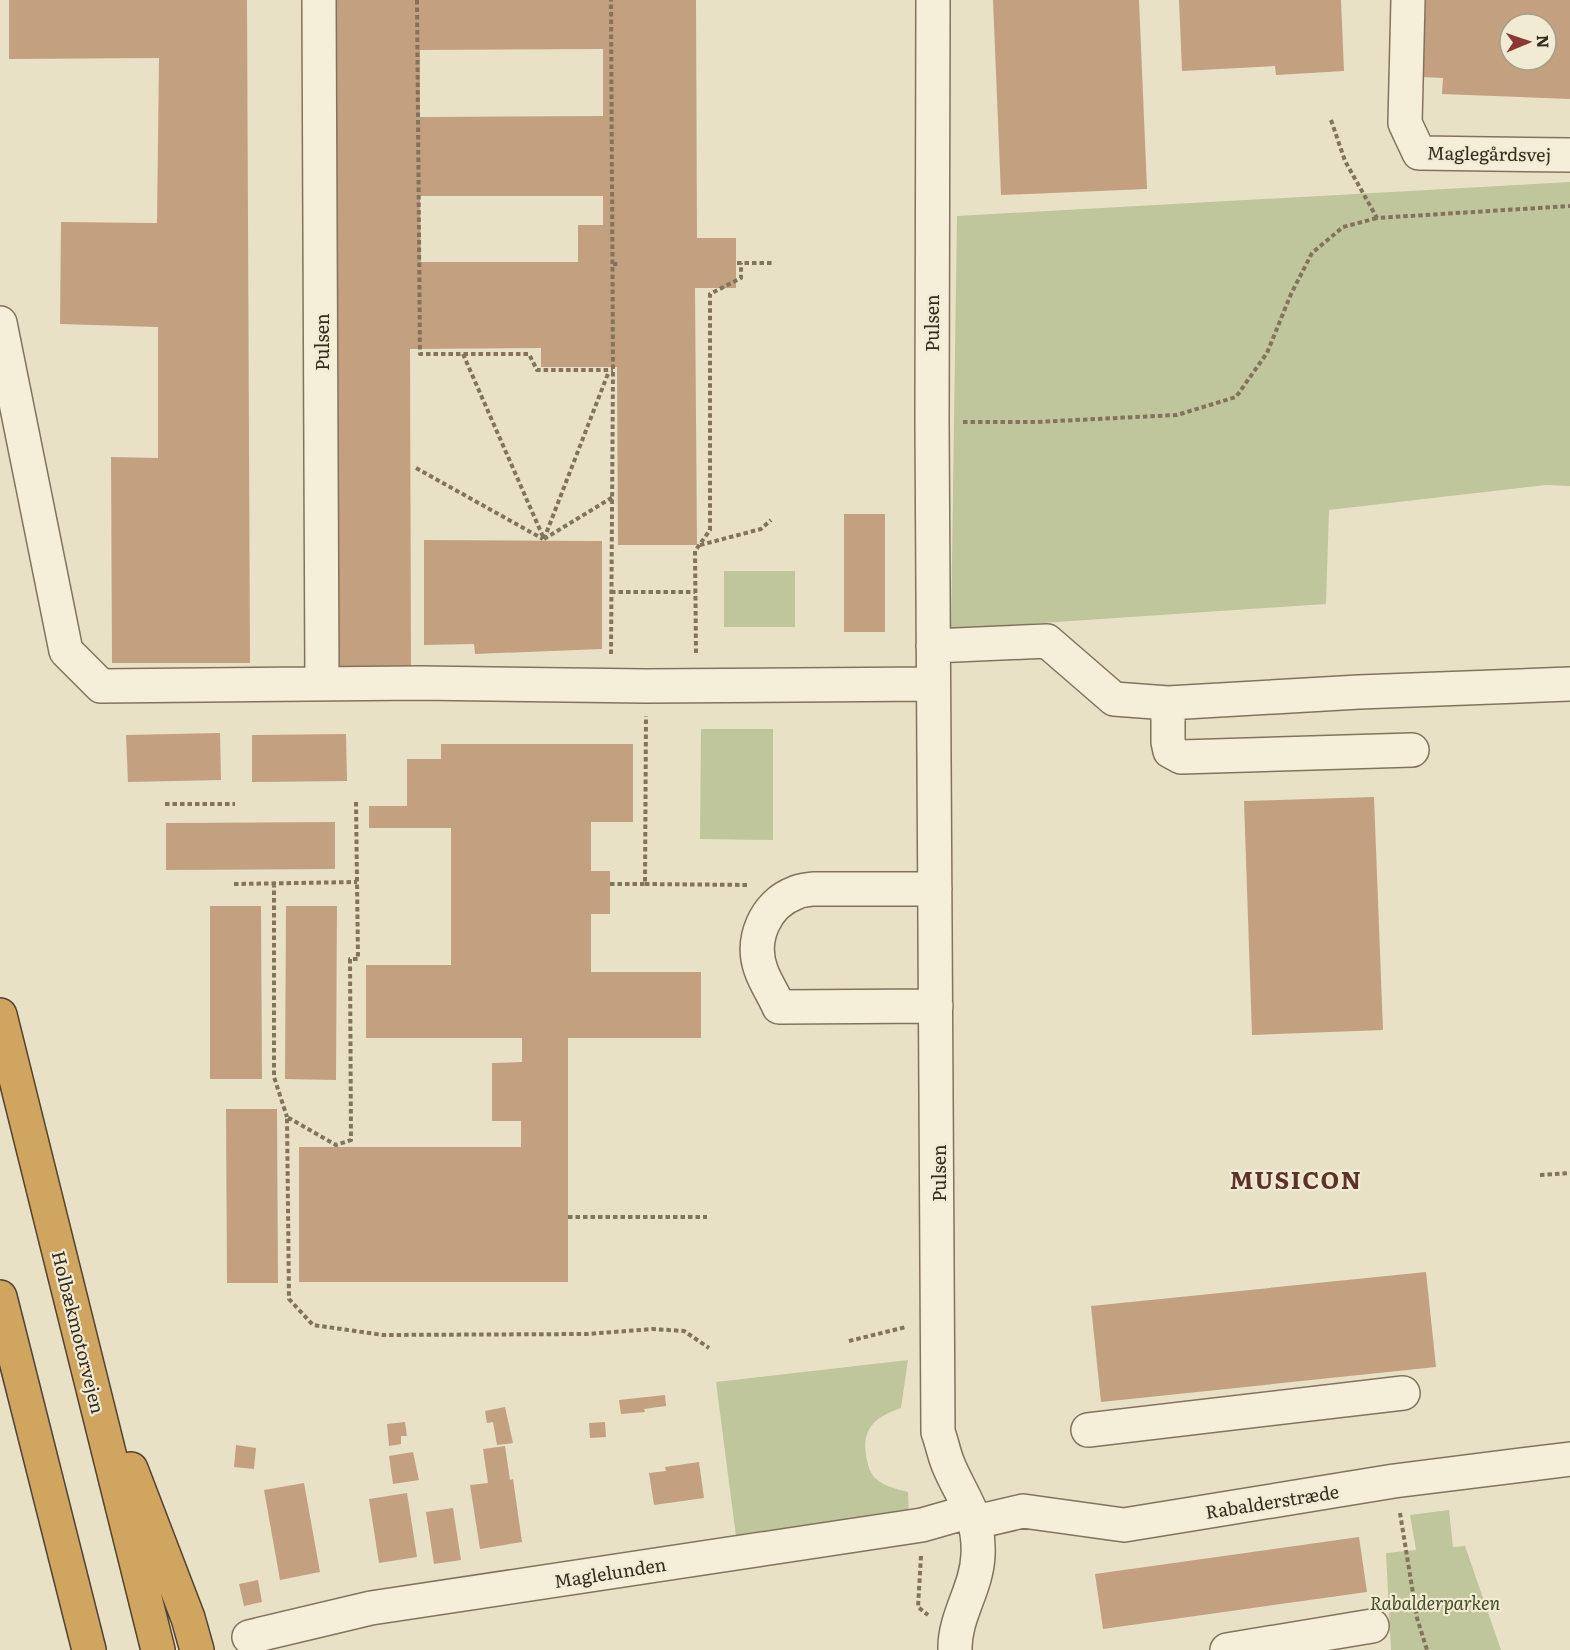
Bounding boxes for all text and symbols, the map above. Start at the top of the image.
north arrow [1498,12,1558,72]
text: N [1532,34,1556,49]
street label: Maglegårdsvej [1427,138,1551,168]
street label: Pulsen [918,294,945,352]
street label: Pulsen [308,313,335,371]
street label: Pulsen [925,1144,952,1202]
district label: MUSICON [1230,1161,1362,1196]
street label: Holbækmotorvejen [46,1248,112,1416]
street label: Rabalderstræde [1203,1477,1341,1525]
street label: Maglelunden [552,1550,668,1594]
park label: Rabalderparken [1370,1589,1501,1616]

